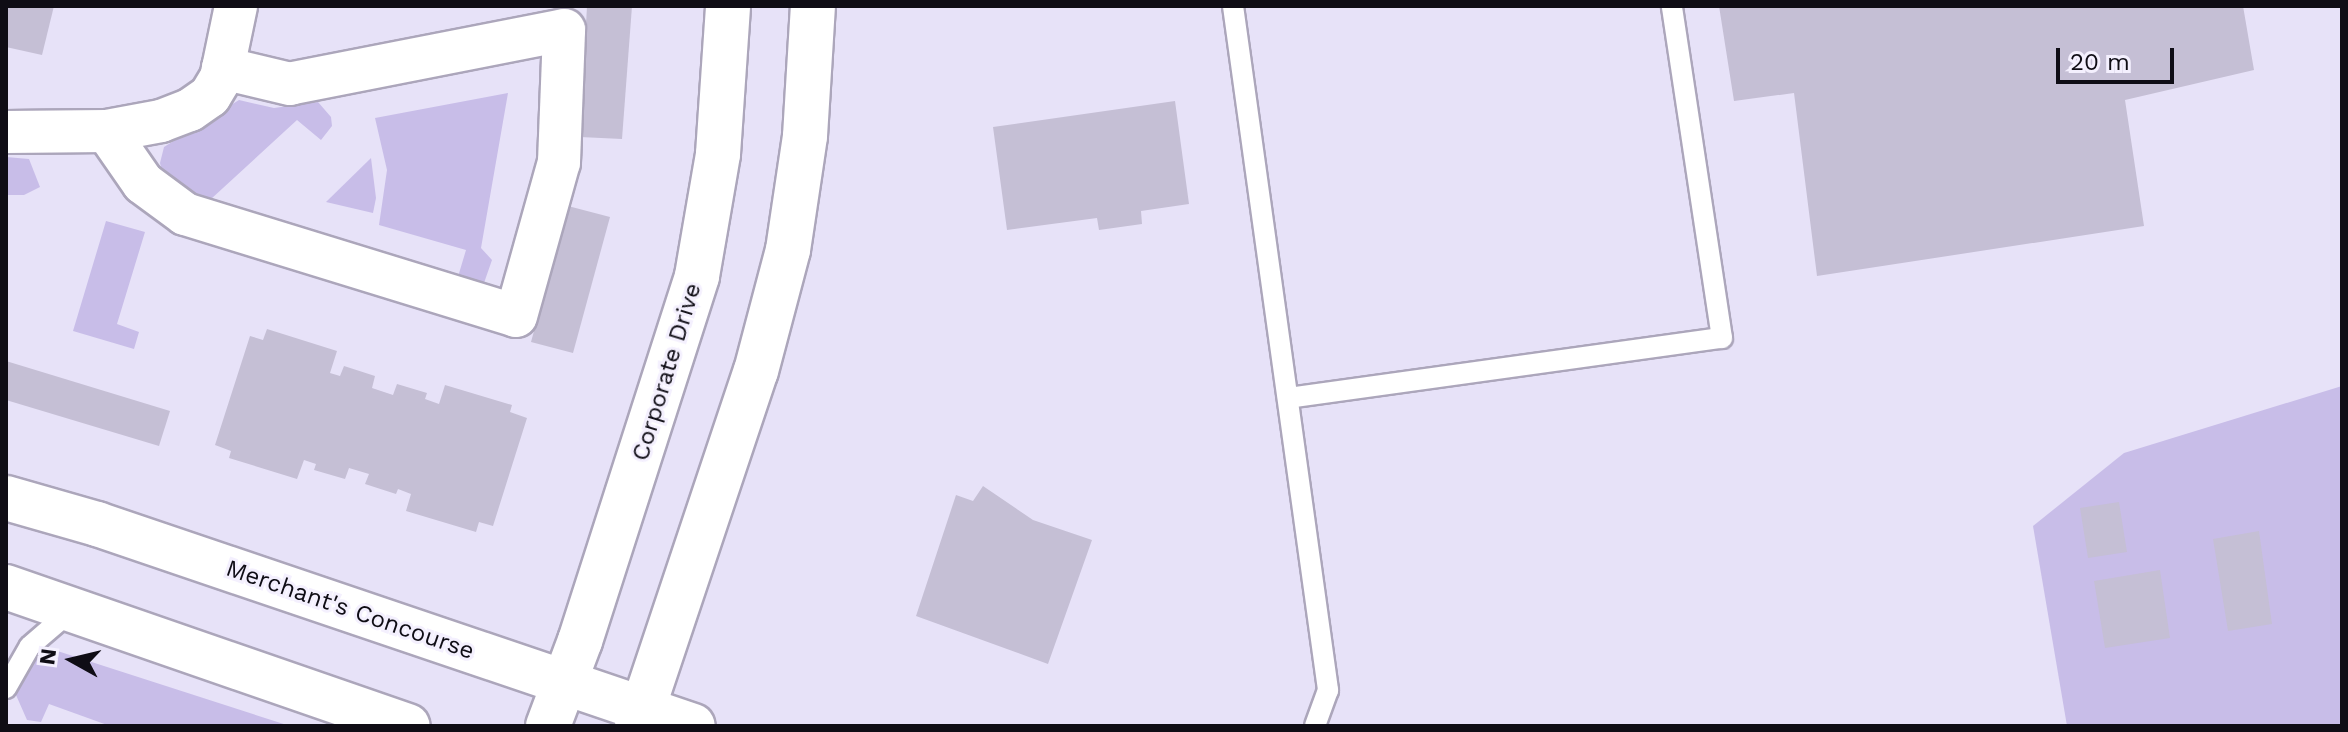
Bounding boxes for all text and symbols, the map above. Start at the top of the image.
scale bar [2060,32,2178,82]
text: 20 m [2070,48,2130,76]
street label: Corporate Drive [626,280,708,464]
street label: Merchant's Concourse [222,554,478,666]
north arrow [32,620,112,700]
text: N [34,647,61,666]

